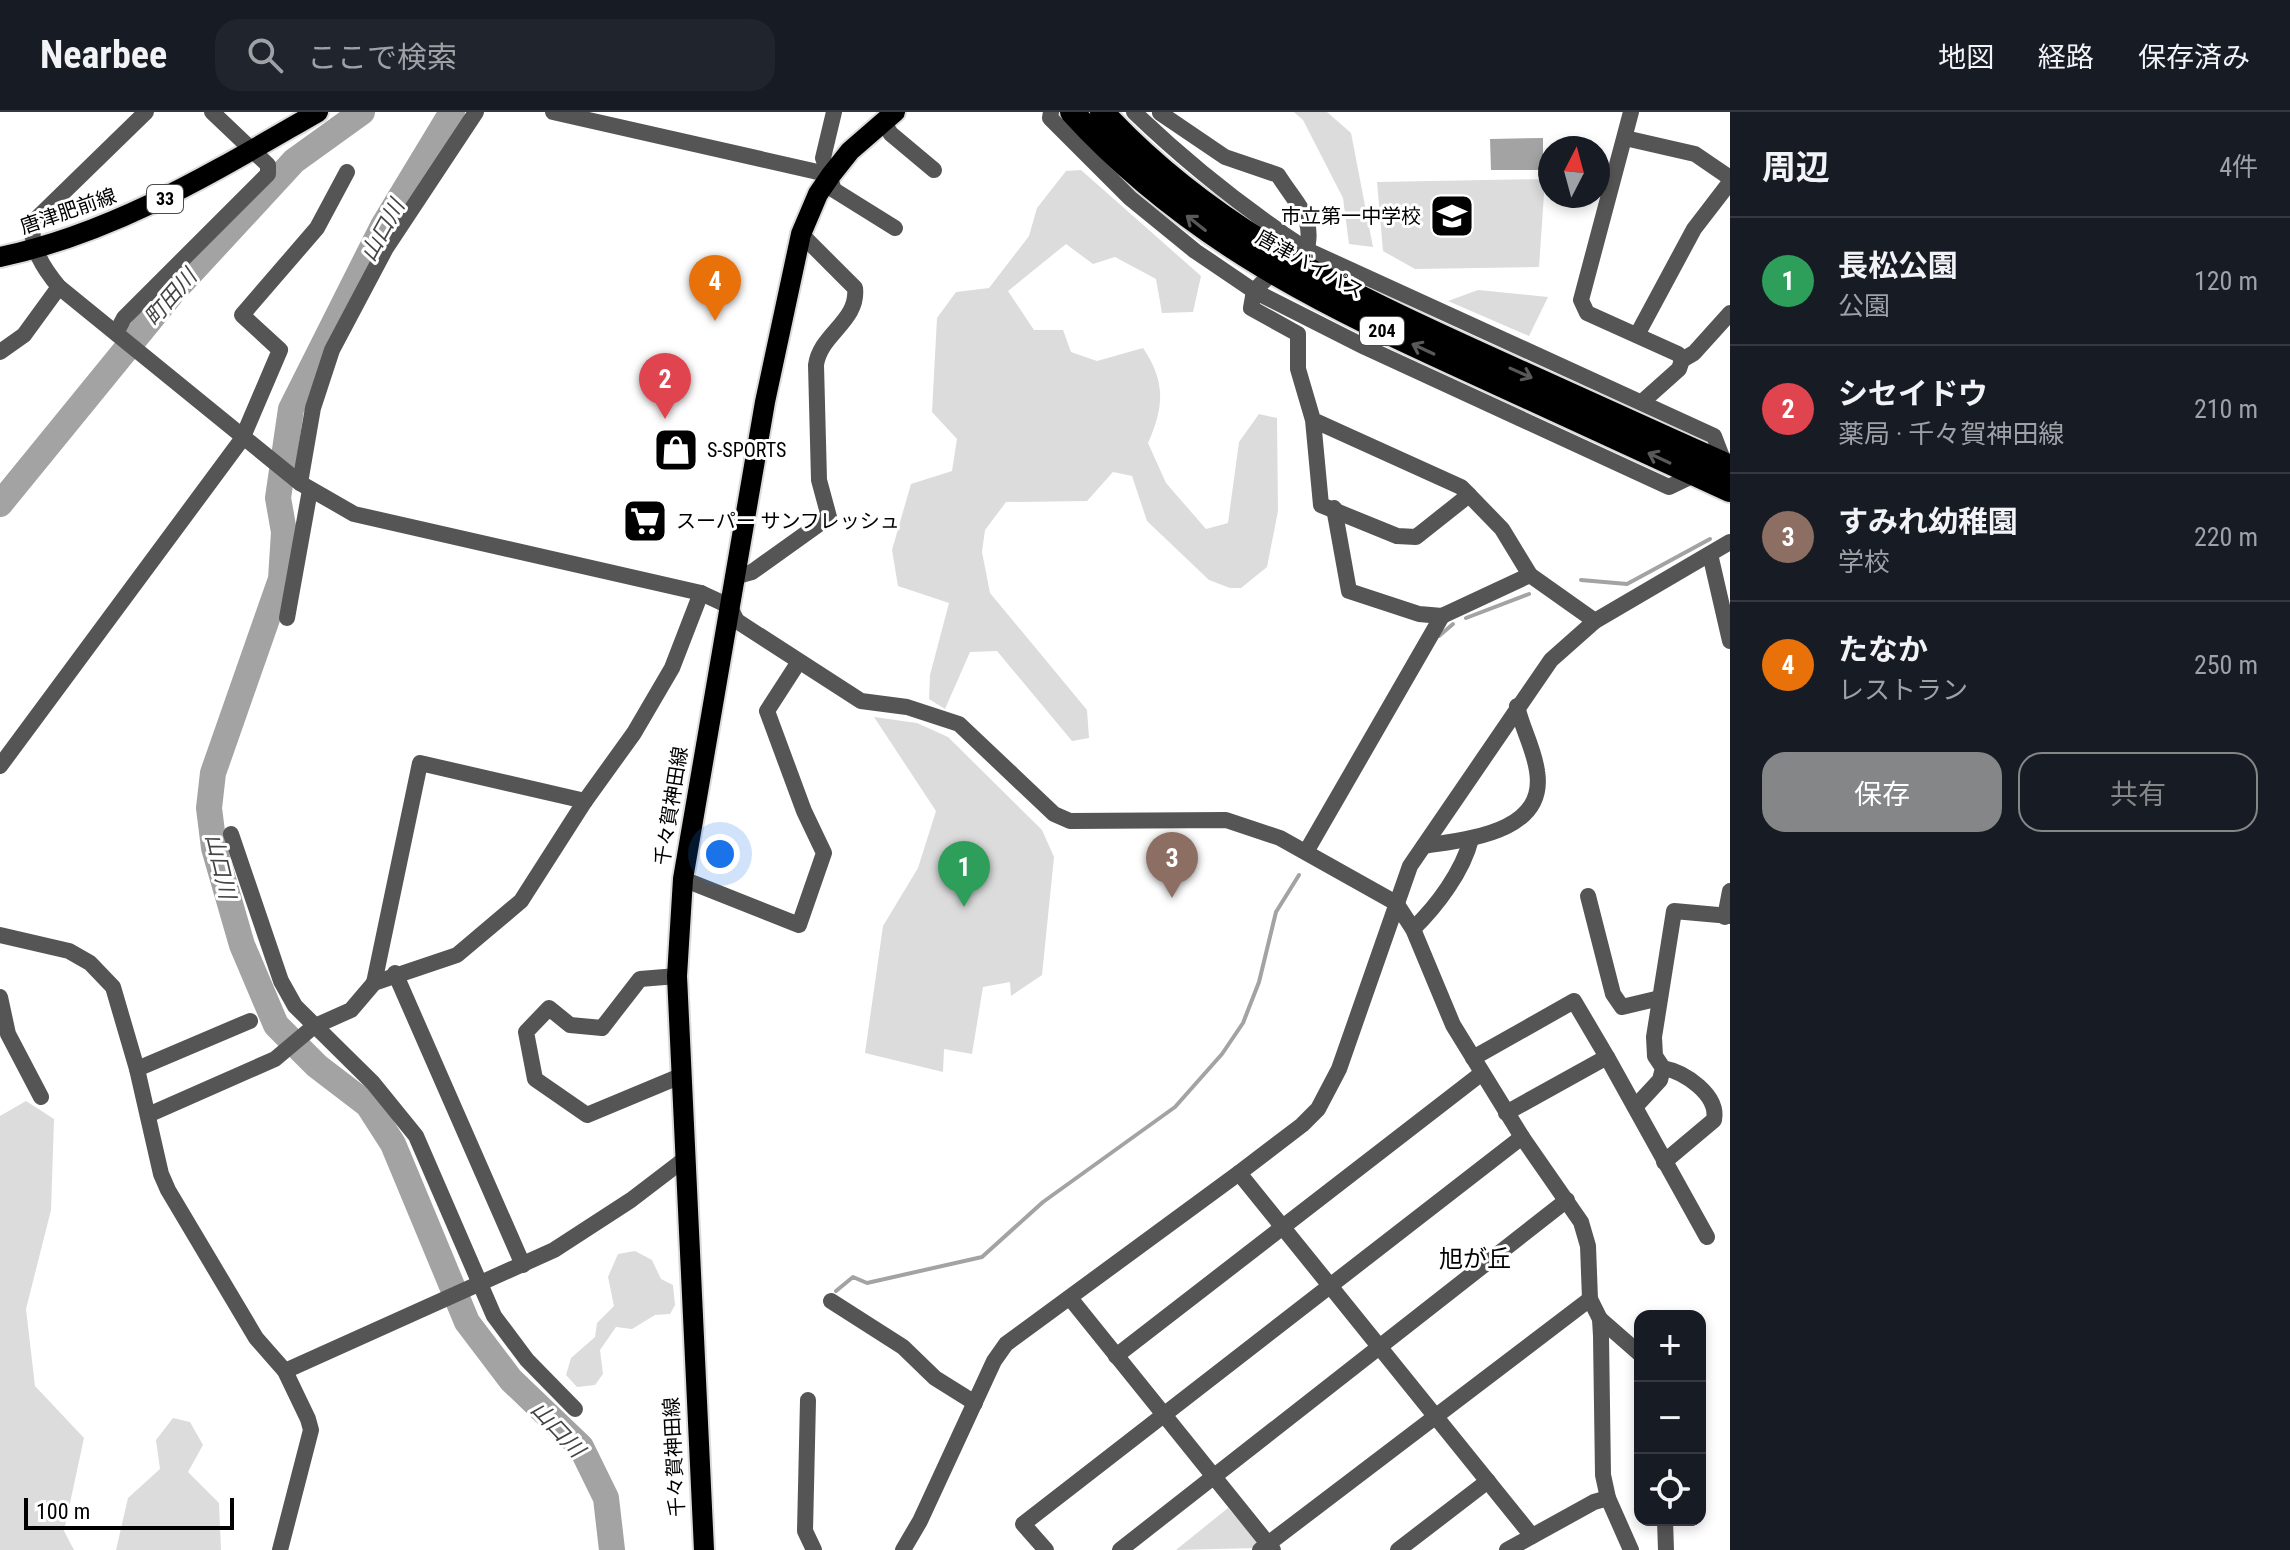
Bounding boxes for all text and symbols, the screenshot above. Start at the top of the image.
search box [215,19,775,91]
text: Nearbee [40,33,167,77]
icon: search [243,33,287,77]
text: ここで検索 [307,40,457,75]
text: 地図 [1938,41,1994,74]
text: 経路 [2038,41,2094,74]
text: 保存済み [2138,41,2250,74]
north arrow [1538,136,1610,208]
text: 周辺 [1762,147,1830,187]
text: 4件 [2219,152,2258,182]
street label: 唐津肥前線 [17,183,119,239]
road number: 33 [147,185,183,213]
school or university icon: 市立第一中学校 [1428,192,1476,240]
water label: 山口川 [356,194,410,265]
place label: 市立第一中学校 [1281,204,1421,228]
one-way arrow [1186,214,1207,231]
street label: 唐津バイパス [1252,225,1368,303]
text: 長松公園 [1838,248,1958,283]
pin: 4 [689,255,741,321]
water label: 町田川 [139,263,203,330]
text: 1 [1781,266,1795,296]
text: 120 m [2194,266,2258,296]
text: 公園 [1838,291,1890,321]
road number: 204 [1360,317,1404,345]
one-way arrow [1411,341,1435,356]
pin: 2 [639,353,691,419]
one-way arrow [1509,366,1533,381]
text: シセイドウ [1838,376,1988,411]
text: 2 [1781,394,1795,424]
text: 210 m [2194,394,2258,424]
text: 薬局 · 千々賀神田線 [1838,419,2064,449]
shop icon: S-SPORTS [652,426,700,474]
place label: S-SPORTS [707,438,786,462]
one-way arrow [1647,449,1672,464]
supermarket icon: スーパー サンフレッシュ [621,497,669,545]
text: すみれ幼稚園 [1838,504,2018,539]
place label: スーパー サンフレッシュ [676,509,900,533]
text: 3 [1781,522,1795,552]
text: 220 m [2194,522,2258,552]
text: 学校 [1838,547,1890,577]
text: たなか [1838,632,1928,667]
text: 4 [1781,650,1795,680]
text: 250 m [2194,650,2258,680]
text: レストラン [1838,675,1968,705]
street label: 千々賀神田線 [650,745,692,867]
button: 保存 [1762,752,2002,832]
button: 共有 [2018,752,2258,832]
water label: 山口川 [201,831,241,903]
pin: 3 [1146,832,1198,898]
your location [700,834,740,874]
pin: 1 [938,841,990,907]
district label: 旭が丘 [1439,1245,1511,1273]
map controls [1634,1310,1706,1526]
button: + [1634,1310,1706,1382]
button: − [1634,1382,1706,1454]
street label: 千々賀神田線 [659,1396,689,1518]
water label: 山口川 [526,1397,591,1463]
button: locate [1634,1454,1706,1526]
scale bar [24,1494,234,1530]
text: 100 m [36,1499,90,1524]

